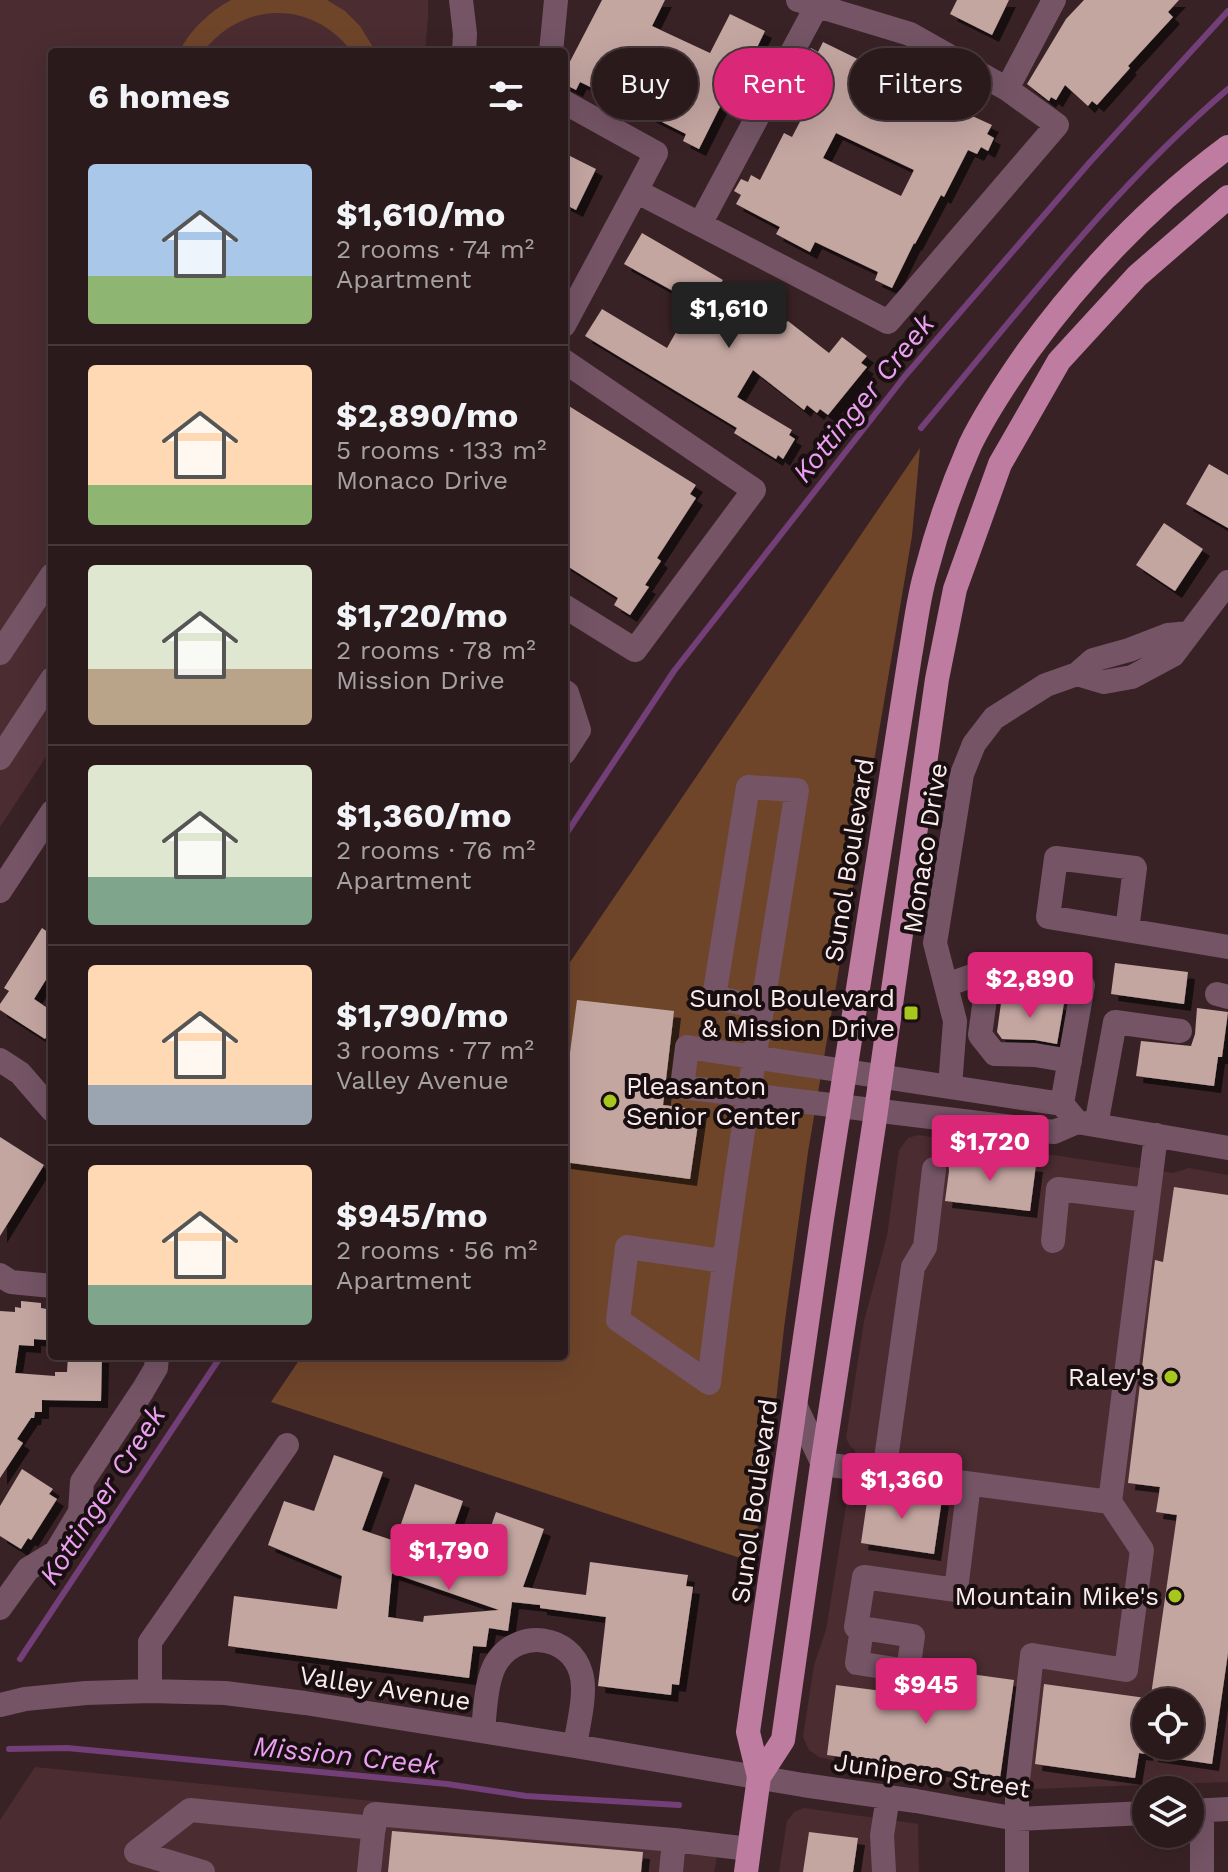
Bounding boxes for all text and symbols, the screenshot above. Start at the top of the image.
chip: Buy [592,48,698,120]
chip: Rent [714,48,833,120]
chip: Filters [849,48,991,120]
icon: filters [484,74,528,118]
text: 6 homes [88,76,230,116]
text: $1,610/mo [336,194,505,234]
icon: home [152,196,248,292]
text: 2 rooms · 74 m² [336,234,534,264]
text: Apartment [336,264,472,294]
pin: $1,610 [664,282,794,350]
text: $1,610 [690,293,768,323]
water label: Kottinger Creek [786,307,942,489]
text: $2,890/mo [336,395,518,435]
icon: home [152,397,248,493]
text: 5 rooms · 133 m² [336,435,547,465]
text: Monaco Drive [336,465,508,495]
text: $1,720/mo [336,595,508,635]
icon: home [152,597,248,693]
text: 2 rooms · 78 m² [336,635,536,665]
text: Mission Drive [336,665,505,695]
street label: Sunol Boulevard [818,756,880,964]
street label: Monaco Drive [897,761,953,935]
text: $1,360/mo [336,795,512,835]
icon: home [152,797,248,893]
text: 2 rooms · 76 m² [336,835,535,865]
text: Apartment [336,865,472,895]
pin: $2,890 [965,952,1095,1020]
text: $2,890 [986,963,1074,993]
place label: Sunol Boulevard & Mission Drive [689,983,895,1043]
text: $1,790/mo [336,995,508,1035]
icon: home [152,997,248,1093]
marker: Sunol Boulevard & Mission Drive [902,1004,920,1022]
text: 3 rooms · 77 m² [336,1035,534,1065]
text: Valley Avenue [336,1065,509,1095]
place label: Pleasanton Senior Center [626,1071,800,1131]
marker: Pleasanton Senior Center [601,1092,619,1110]
pin: $1,720 [925,1115,1055,1183]
text: $1,720 [950,1126,1030,1156]
text: $945/mo [336,1195,488,1235]
icon: home [152,1197,248,1293]
text: 2 rooms · 56 m² [336,1235,538,1265]
text: Apartment [336,1265,472,1295]
place label: Raley's [1068,1362,1155,1392]
marker: Raley's [1162,1368,1180,1386]
street label: Sunol Boulevard [725,1397,783,1605]
water label: Kottinger Creek [32,1399,173,1591]
pin: $1,360 [837,1453,967,1521]
text: $1,360 [860,1464,944,1494]
pin: $1,790 [384,1524,514,1592]
text: $1,790 [408,1535,490,1565]
place label: Mountain Mike's [955,1581,1159,1611]
marker: Mountain Mike's [1166,1587,1184,1605]
pin: $945 [879,1658,973,1726]
street label: Valley Avenue [297,1660,473,1716]
text: $945 [894,1669,958,1699]
map controls [1132,1688,1204,1848]
button: locate [1132,1688,1204,1760]
water label: Mission Creek [252,1729,441,1782]
street label: Junipero Street [832,1746,1032,1804]
button: layers [1132,1776,1204,1848]

